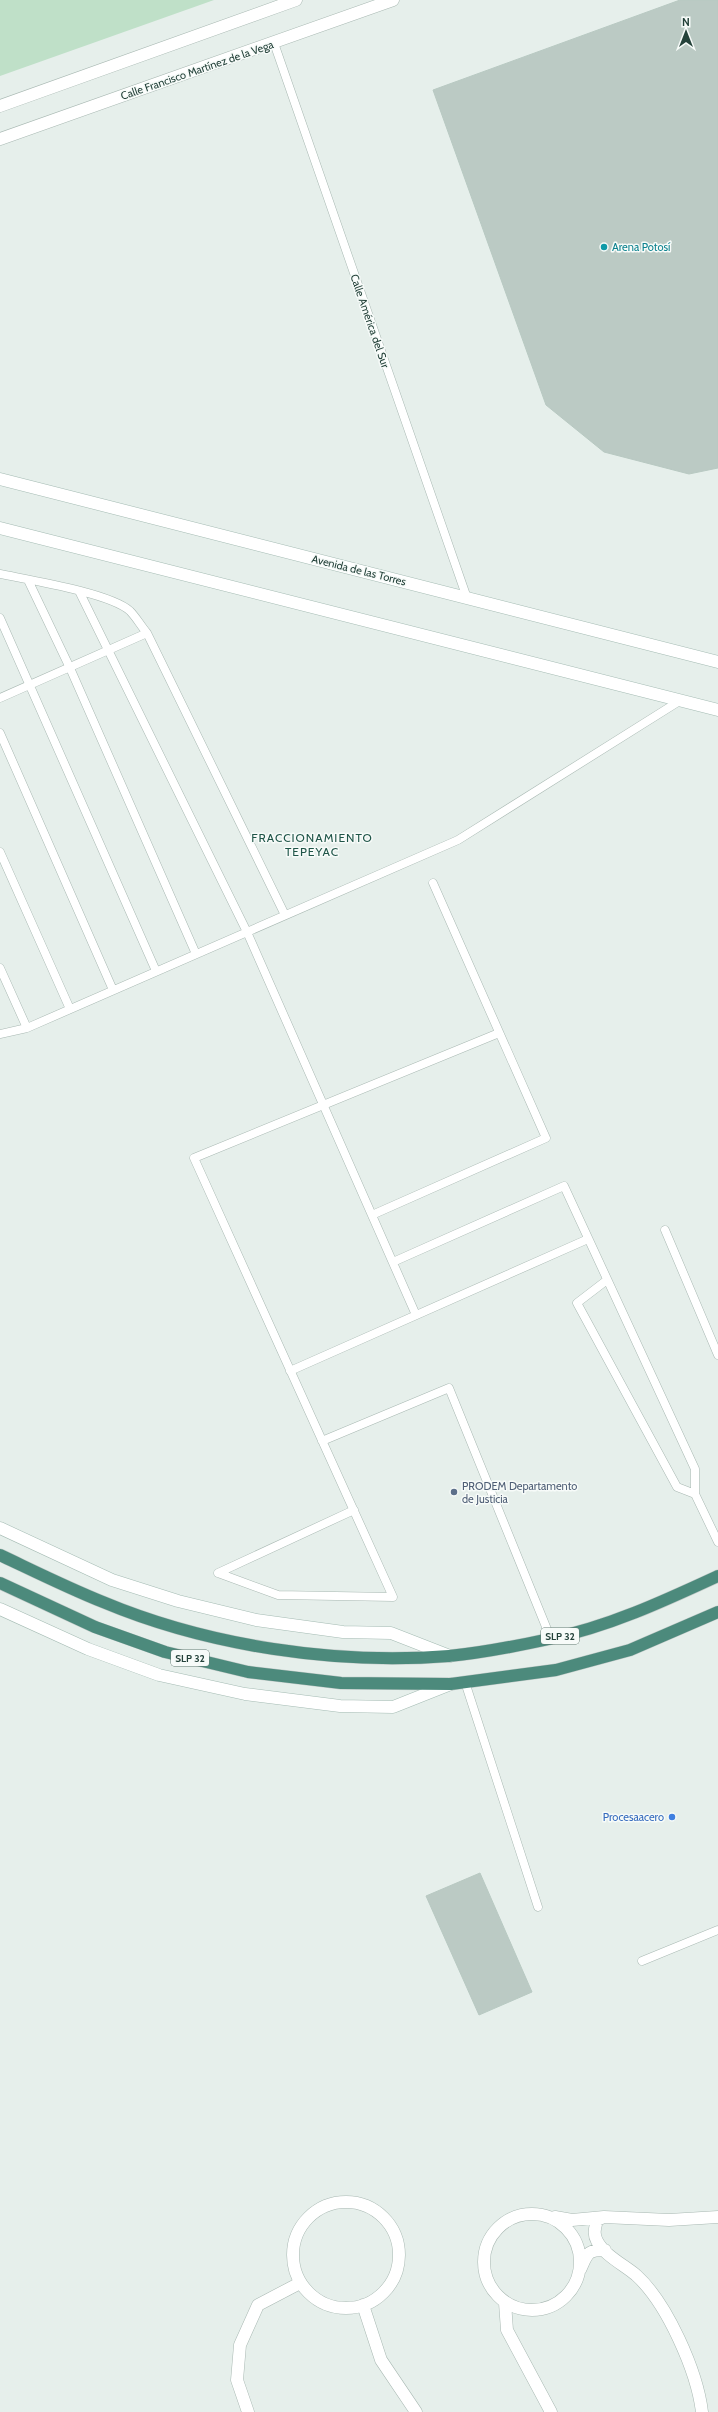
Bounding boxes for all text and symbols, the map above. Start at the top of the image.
north arrow [666,12,706,52]
text: N [682,15,690,29]
street label: Calle Francisco Martínez de la Vega [119,37,276,103]
place label: Arena Potosí [612,240,671,254]
marker: Arena Potosí [599,242,609,252]
street label: Calle América del Sur [347,272,393,370]
street label: Avenida de las Torres [310,551,408,589]
district label: FRACCIONAMIENTO TEPEYAC [251,830,373,859]
place label: PRODEM Departamento de Justicia [462,1479,577,1506]
marker: PRODEM Departamento de Justicia [449,1487,459,1497]
road number: SLP 32 [541,1628,579,1644]
road number: SLP 32 [171,1650,209,1666]
place label: Procesaacero [603,1810,664,1824]
marker: Procesaacero [667,1812,677,1822]

